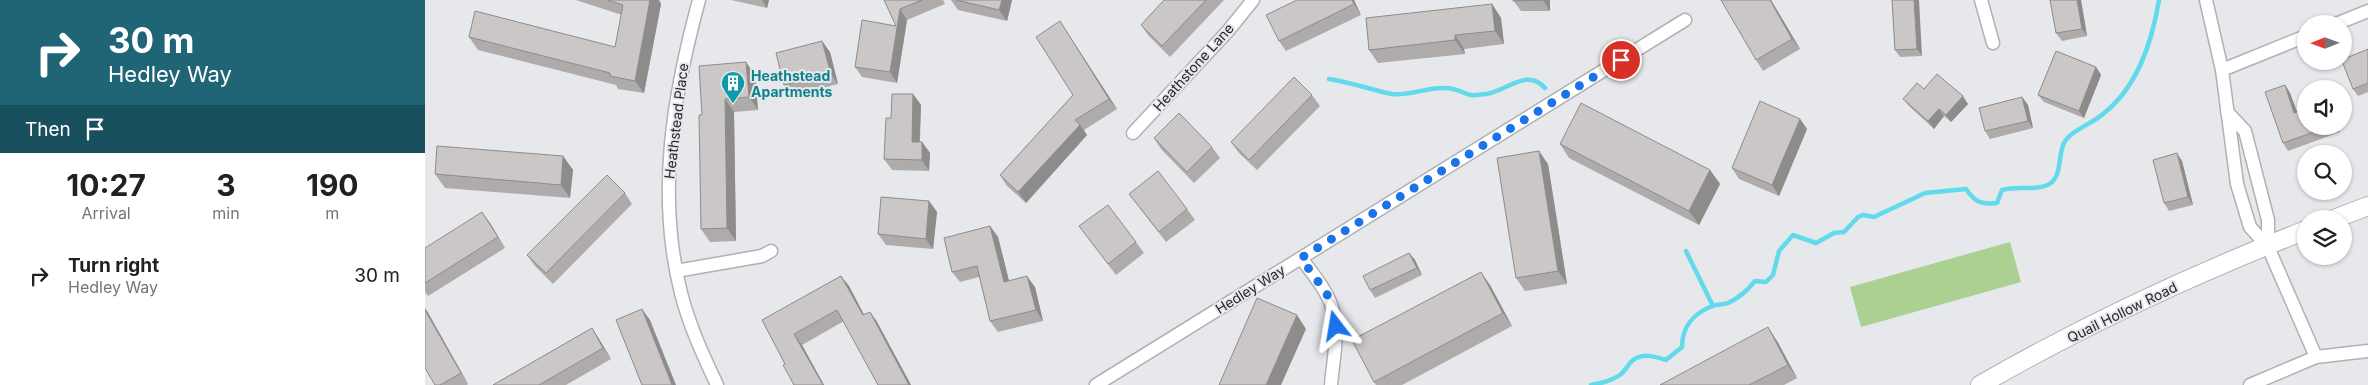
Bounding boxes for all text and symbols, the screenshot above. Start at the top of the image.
north arrow [2297,15,2353,70]
map controls [2297,15,2352,265]
text: 30 m [108,19,194,61]
icon: right [25,20,90,85]
street label: Heathstone Lane [1149,20,1237,114]
pin [1600,39,1642,81]
icon: arrive [1607,46,1635,74]
text: Hedley Way [108,61,232,87]
street label: Heathstead Place [660,62,692,180]
place label: Heathstead Apartments [751,67,833,100]
building icon: Heathstead Apartments [720,70,746,104]
button: sound [2297,80,2352,135]
icon: arrive [81,115,109,143]
text: Then [25,118,71,141]
button: search [2297,145,2352,200]
text: 10:27 [66,167,146,203]
text: 3 [216,167,236,203]
text: 190 [306,167,359,203]
text: Arrival [82,203,131,223]
text: min [212,203,240,223]
text: m [325,203,339,223]
button: layers [2297,210,2352,265]
text: Turn right [68,254,159,277]
street label: Hedley Way [1212,261,1288,317]
icon: right [25,262,53,290]
text: 30 m [354,264,400,287]
text: Hedley Way [68,277,158,297]
street label: Quail Hollow Road [2064,278,2180,346]
position arrow [1309,299,1361,351]

